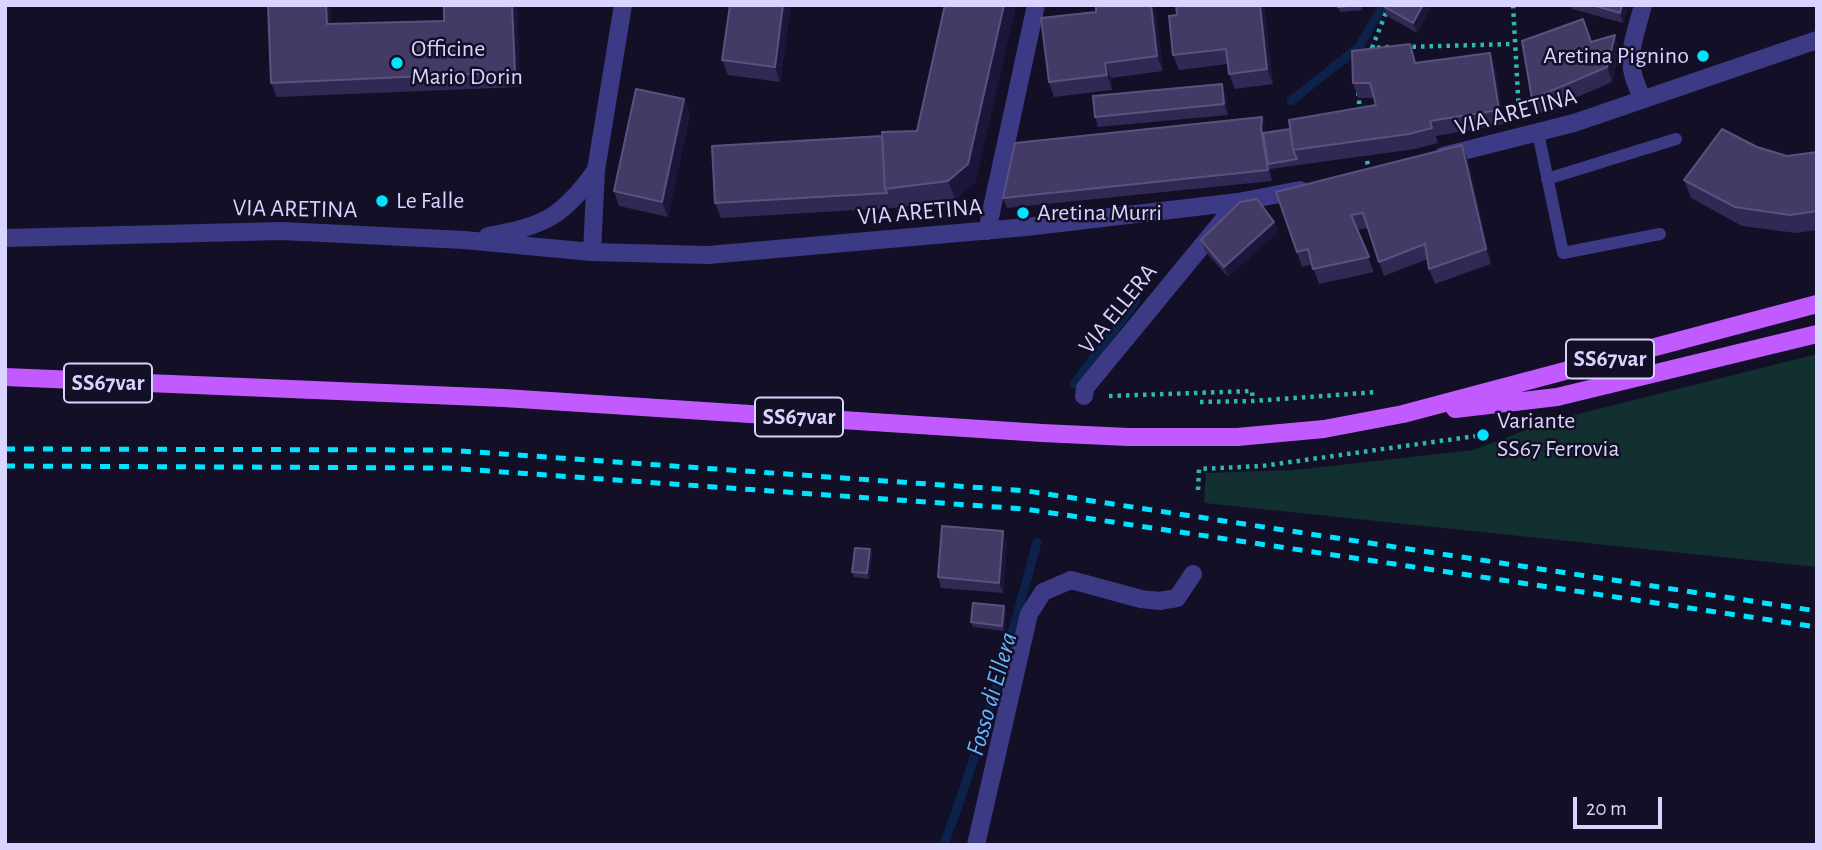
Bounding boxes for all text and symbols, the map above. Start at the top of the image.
place label: Officine Mario Dorin [411,35,523,91]
place label: Aretina Pignino [1543,42,1689,70]
marker: Aretina Pignino [1695,48,1711,64]
marker: Officine Mario Dorin [389,55,405,71]
street label: VIA ARETINA [1452,82,1580,142]
place label: Le Falle [396,187,464,215]
street label: VIA ARETINA [856,192,984,232]
marker: Le Falle [374,193,390,209]
street label: VIA ARETINA [232,194,358,224]
place label: Aretina Murri [1037,199,1162,227]
marker: Aretina Murri [1015,205,1031,221]
street label: VIA ELLERA [1073,258,1163,360]
road number: SS67var [1566,340,1654,378]
road number: SS67var [64,364,152,402]
road number: SS67var [755,398,843,436]
place label: Variante SS67 Ferrovia [1497,407,1619,463]
marker: Variante SS67 Ferrovia [1475,427,1491,443]
water label: Fosso di Ellera [960,629,1024,759]
scale bar [1577,784,1666,828]
text: 20 m [1586,798,1627,819]

